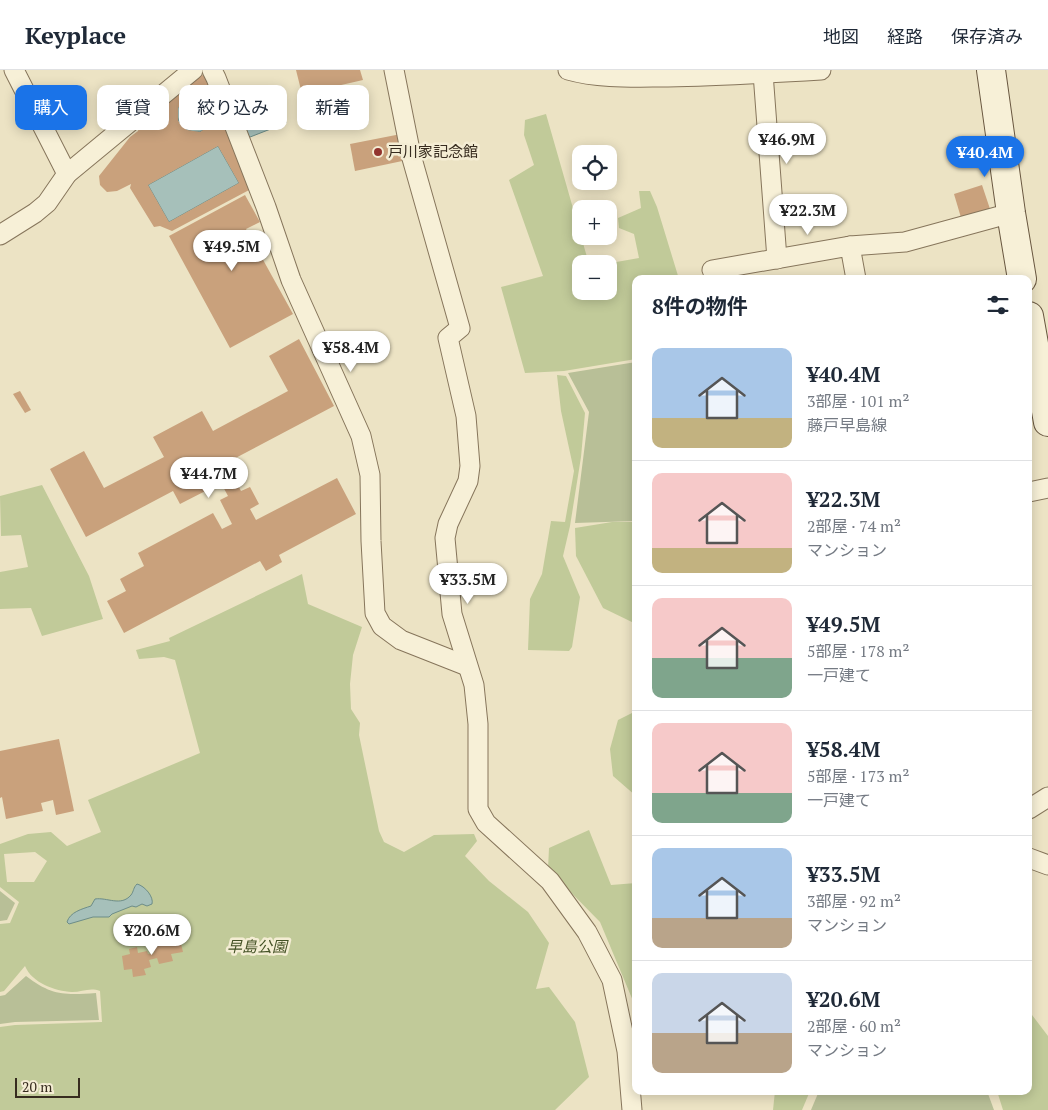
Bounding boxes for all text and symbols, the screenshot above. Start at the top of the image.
text: Keyplace [25,19,126,51]
text: 地図 [823,24,859,48]
text: 経路 [887,24,923,48]
text: 保存済み [951,24,1023,48]
chip: 購入 [15,85,87,130]
chip: 賃貸 [97,85,169,130]
chip: 絞り込み [179,85,287,130]
chip: 新着 [297,85,369,130]
pin: ¥46.9M [746,122,828,165]
text: ¥46.9M [759,128,815,150]
pin: ¥40.4M [944,136,1026,178]
place label: 戸川家記念館 [388,141,478,161]
text: ¥40.4M [957,141,1013,163]
map controls [572,145,617,300]
button: locate [572,145,617,190]
marker: 戸川家記念館 [372,146,384,158]
pin: ¥22.3M [767,194,849,236]
text: ¥22.3M [780,199,836,221]
button: + [572,200,617,245]
pin: ¥49.5M [191,230,273,272]
text: ¥49.5M [204,235,260,257]
button: − [572,255,617,300]
icon: filters [984,291,1012,319]
text: 8件の物件 [652,292,748,320]
pin: ¥58.4M [310,330,392,373]
text: ¥58.4M [323,336,379,358]
text: ¥40.4M [807,360,880,388]
icon: home [692,368,752,428]
text: 3部屋 · 101 m² [807,390,909,412]
text: 藤戸早島線 [807,414,887,436]
pin: ¥44.7M [168,456,250,499]
text: ¥44.7M [181,462,237,484]
text: ¥22.3M [807,485,880,513]
icon: home [692,493,752,553]
text: 2部屋 · 74 m² [807,515,901,537]
text: マンション [807,539,887,561]
pin: ¥33.5M [427,562,509,605]
text: ¥33.5M [440,568,496,590]
text: ¥49.5M [807,610,880,638]
icon: home [692,618,752,678]
text: 5部屋 · 178 m² [807,640,909,662]
text: 一戸建て [807,664,871,686]
text: ¥58.4M [807,735,880,763]
icon: home [692,743,752,803]
text: 5部屋 · 173 m² [807,765,909,787]
text: 一戸建て [807,789,871,811]
text: ¥33.5M [807,860,880,888]
icon: home [692,868,752,928]
text: 3部屋 · 92 m² [807,890,901,912]
pin: ¥20.6M [111,914,193,956]
text: マンション [807,914,887,936]
text: ¥20.6M [124,919,180,941]
park label: 早島公園 [227,936,289,956]
text: ¥20.6M [807,985,880,1013]
icon: home [692,993,752,1053]
text: 2部屋 · 60 m² [807,1015,901,1037]
text: マンション [807,1039,887,1061]
scale bar [15,1075,80,1098]
text: 20 m [22,1077,52,1096]

